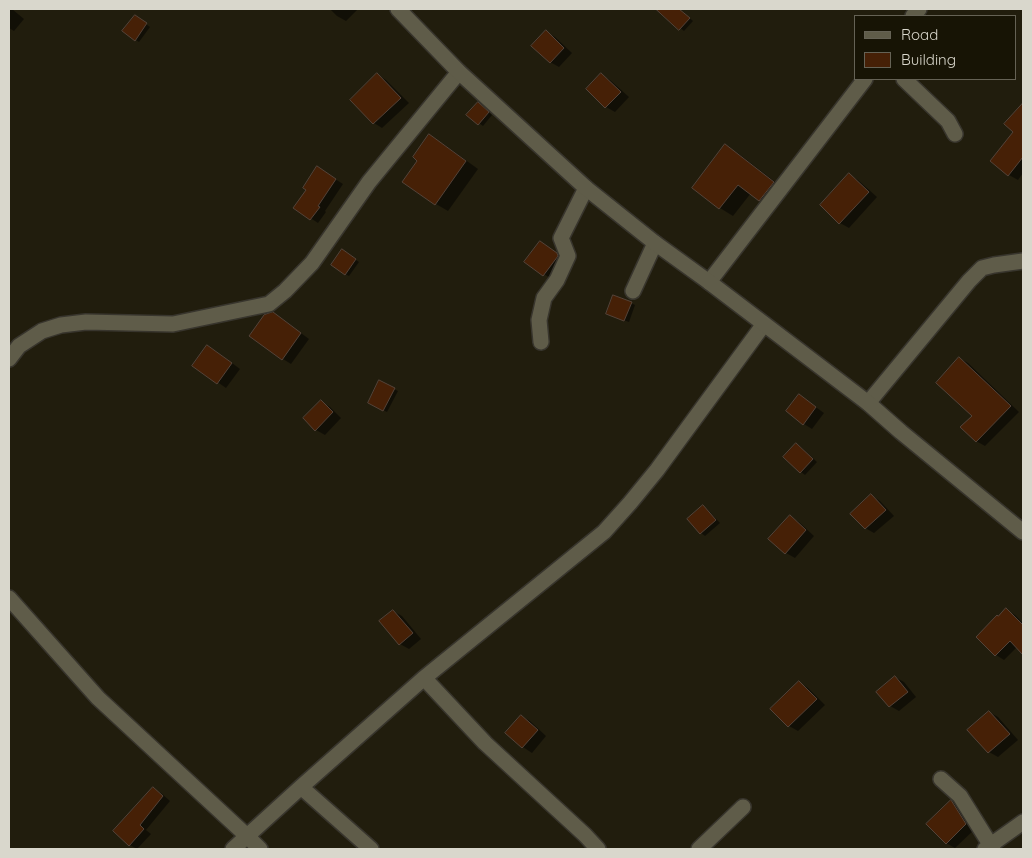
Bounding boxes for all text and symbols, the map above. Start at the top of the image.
legend [854,15,1017,80]
text: Road [901,25,938,44]
text: Building [901,50,956,69]

